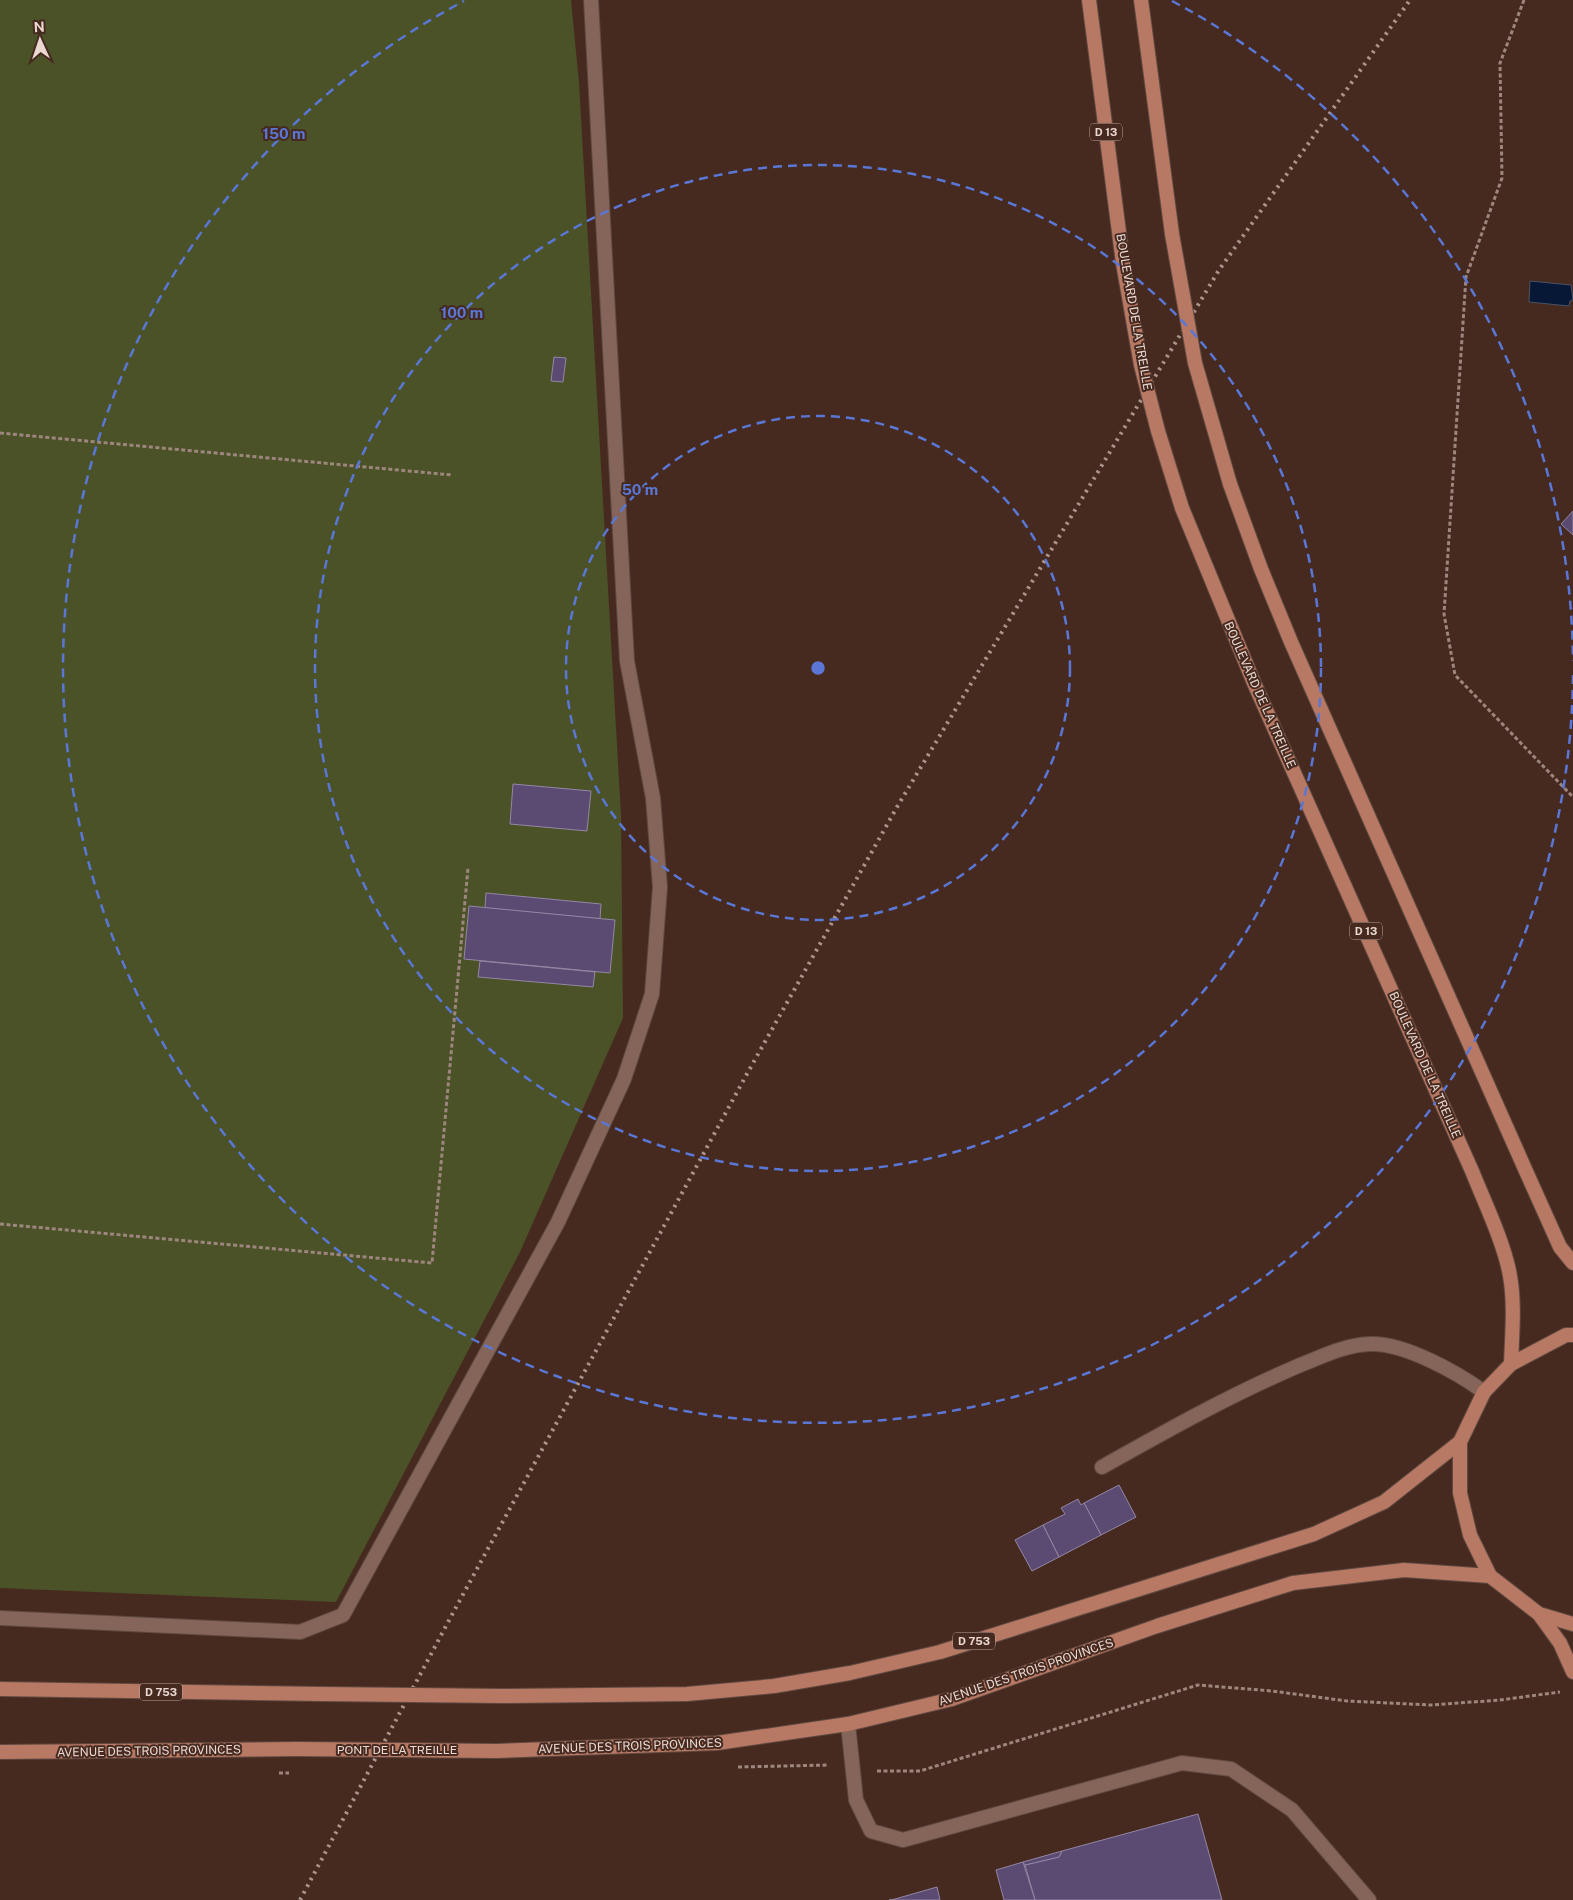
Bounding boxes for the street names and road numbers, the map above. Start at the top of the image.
road number: D 13 [1090,124,1122,140]
street label: BOULEVARD DE LA TREILLE [1113,233,1155,391]
street label: BOULEVARD DE LA TREILLE [1221,620,1299,770]
road number: D 13 [1350,922,1382,939]
street label: BOULEVARD DE LA TREILLE [1386,990,1464,1140]
road number: D 753 [953,1632,995,1650]
street label: AVENUE DES TROIS PROVINCES [937,1635,1115,1709]
road number: D 753 [140,1684,182,1700]
street label: AVENUE DES TROIS PROVINCES [538,1736,722,1756]
street label: AVENUE DES TROIS PROVINCES [57,1742,241,1760]
street label: PONT DE LA TREILLE [337,1743,457,1757]

